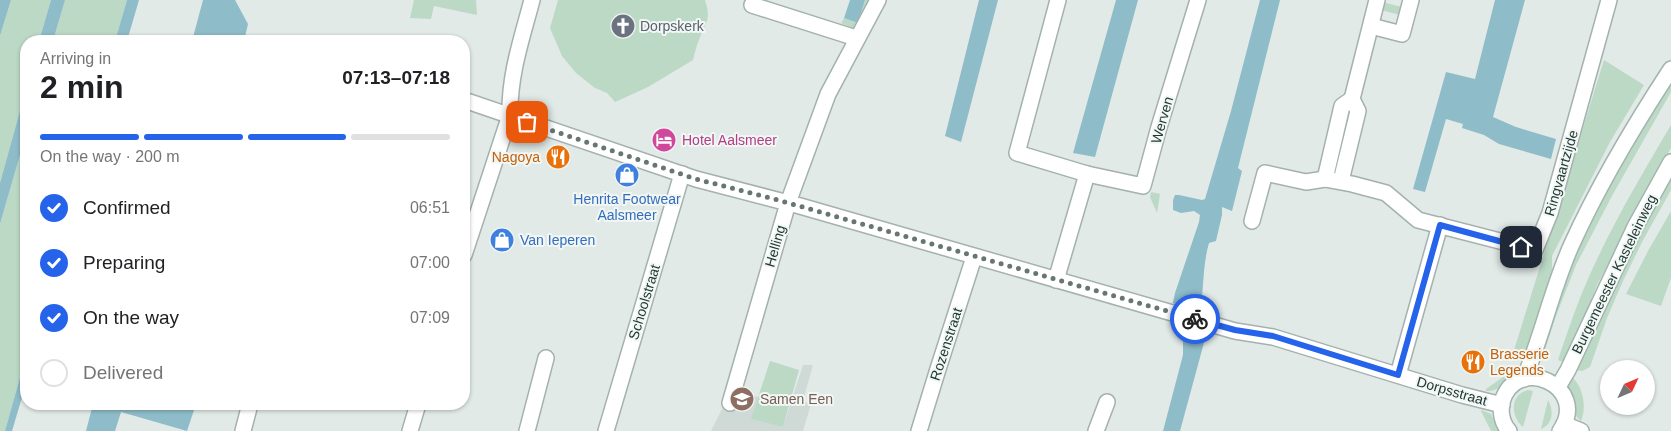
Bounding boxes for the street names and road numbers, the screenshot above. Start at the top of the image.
street label: Werven [1148,95,1176,145]
street label: Ringvaartzijde [1541,128,1581,218]
street label: Burgemeester Kasteleinweg [1568,192,1660,356]
street label: Helling [761,223,789,269]
street label: Schoolstraat [625,262,663,342]
street label: Rozenstraat [927,306,965,382]
street label: Dorpsstraat [1415,373,1489,409]

